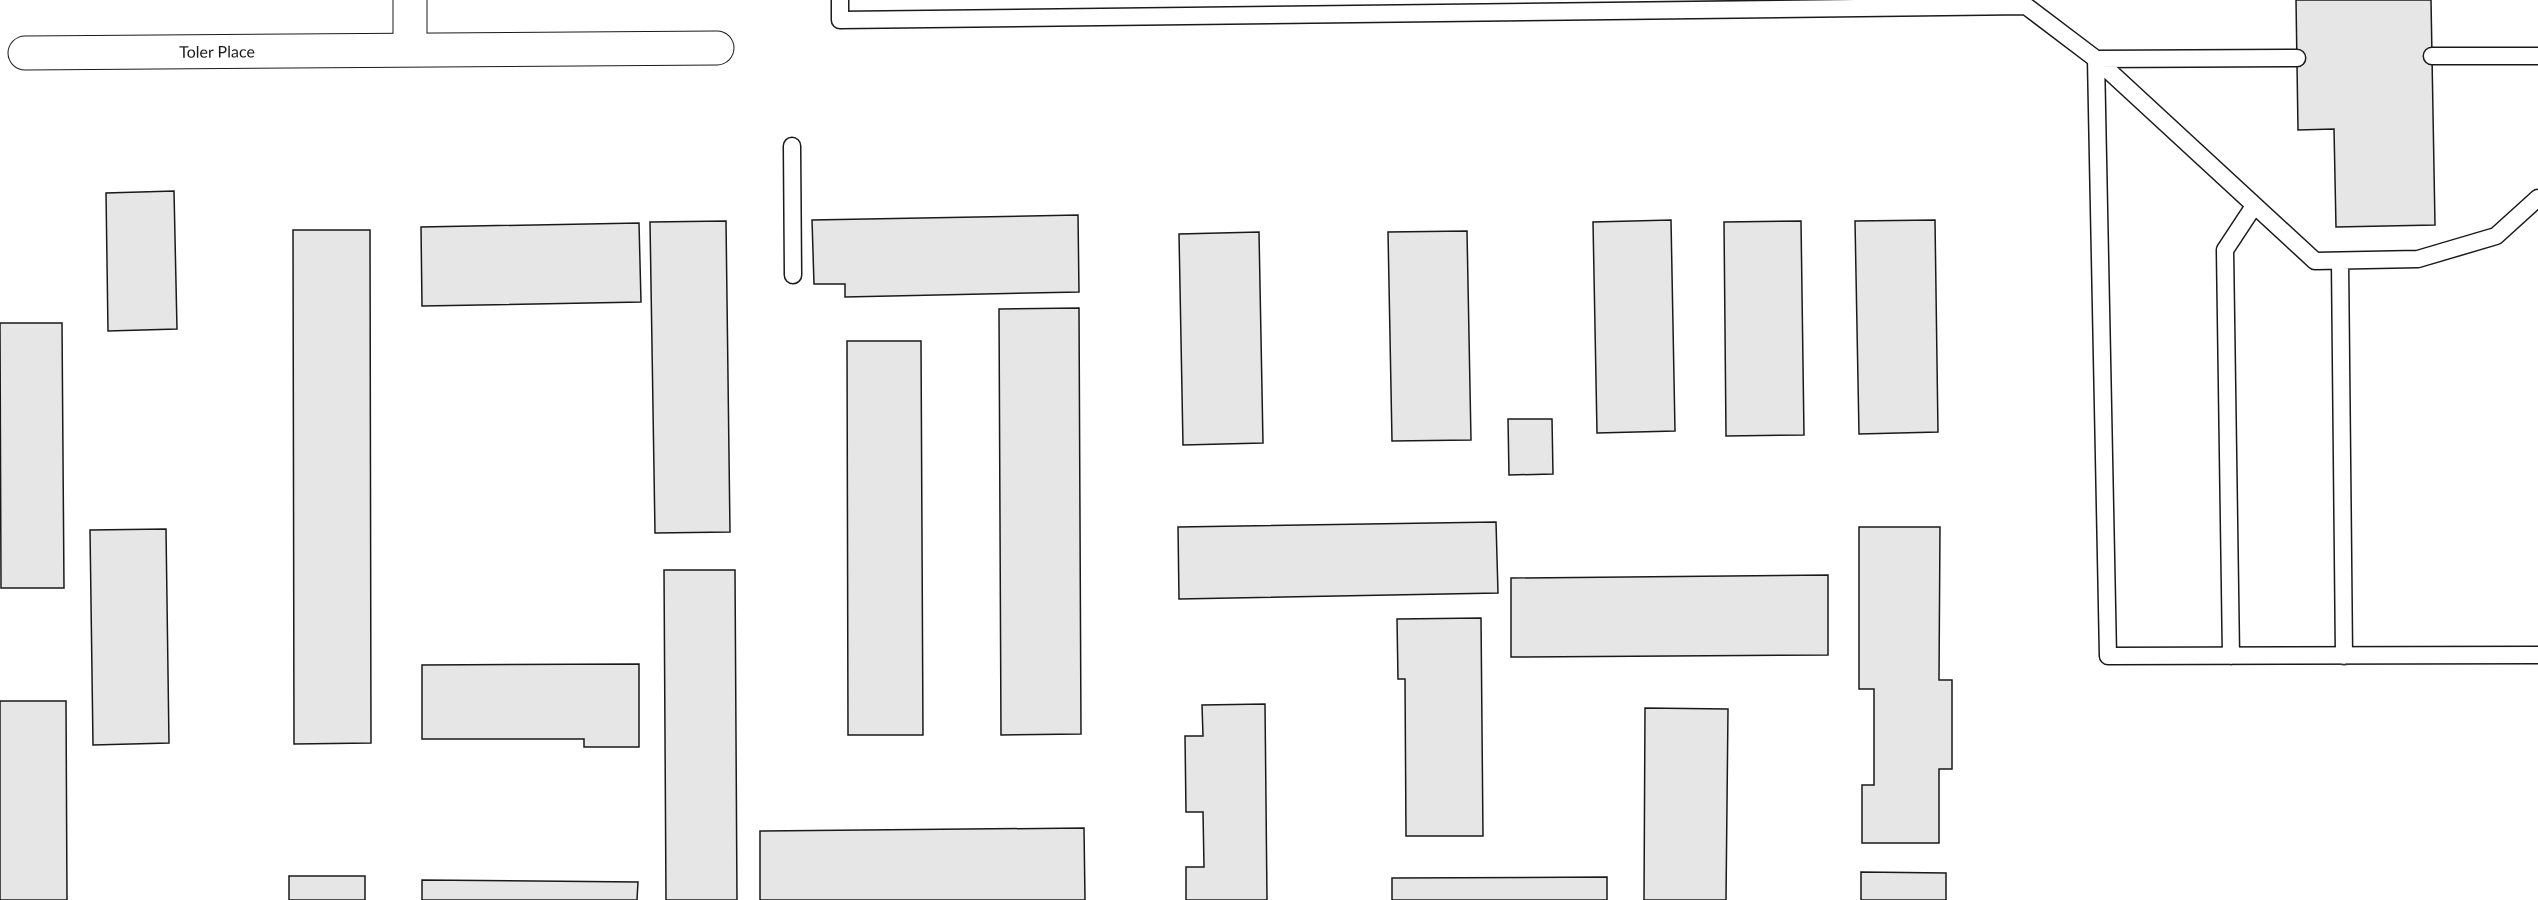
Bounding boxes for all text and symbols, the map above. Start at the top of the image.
street label: Toler Place [179,41,255,61]

